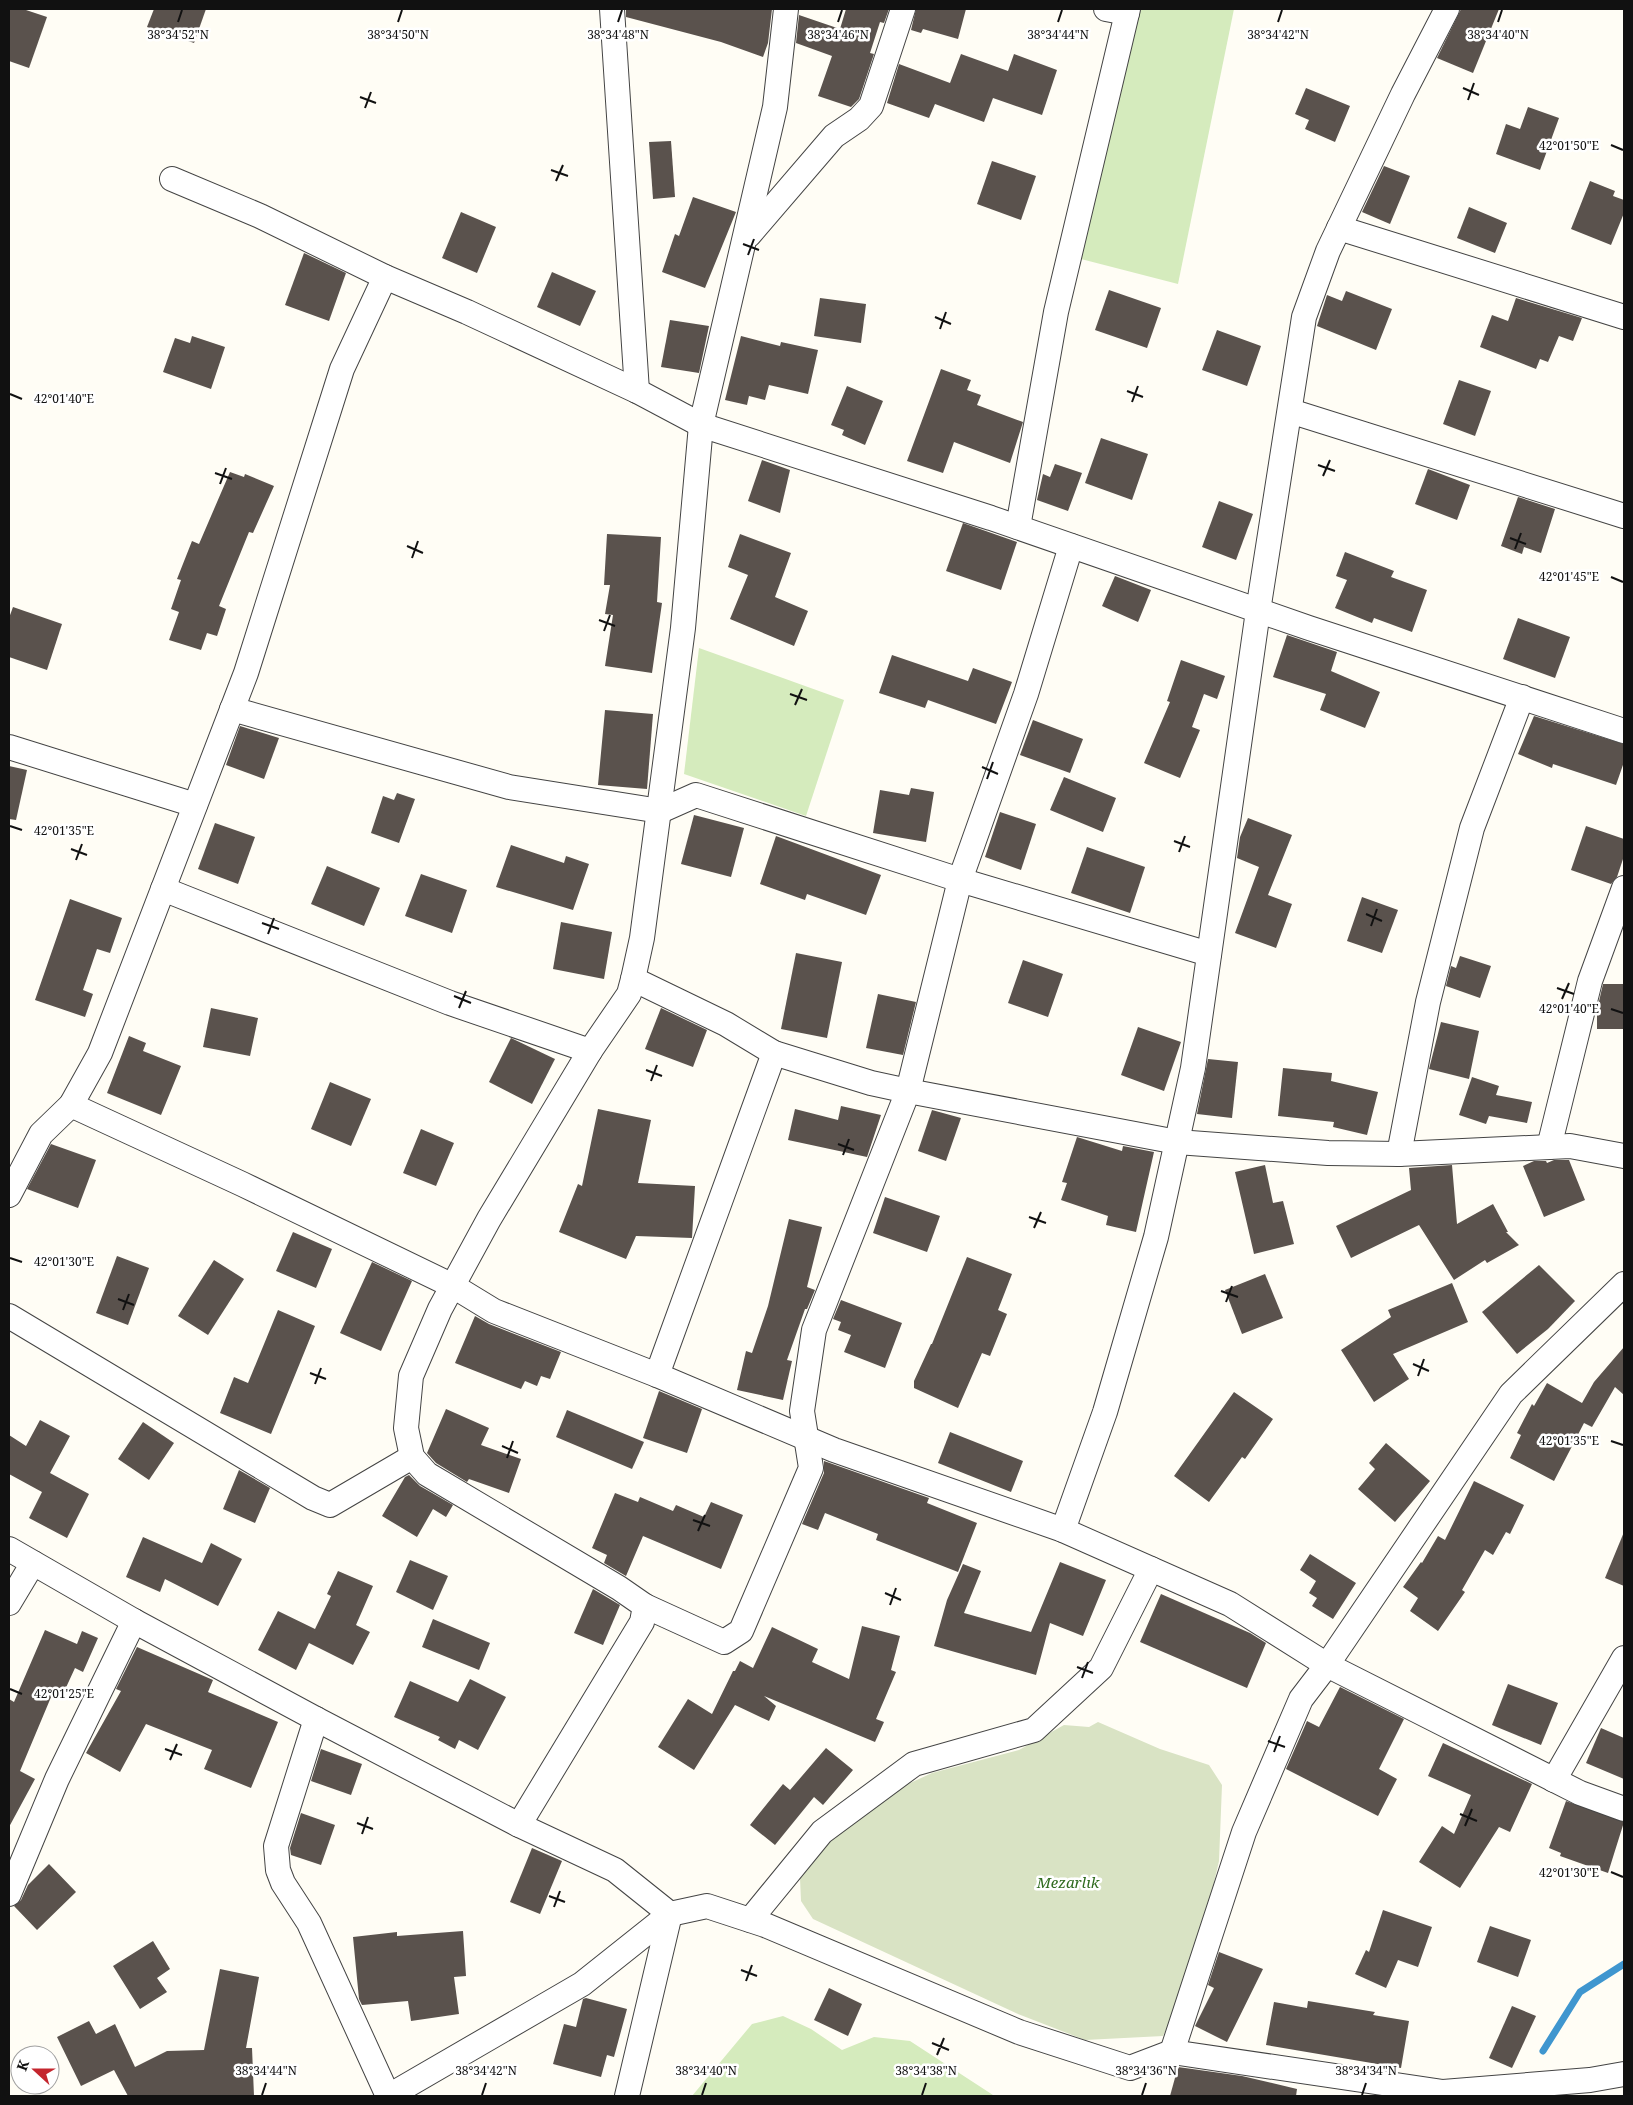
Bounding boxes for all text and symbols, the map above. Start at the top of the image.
text: 38°34'52"N [147,26,209,43]
text: 38°34'50"N [367,26,429,43]
text: 38°34'48"N [587,26,649,43]
text: 38°34'46"N [807,26,869,43]
text: 38°34'44"N [1027,26,1089,43]
text: 38°34'42"N [1247,26,1309,43]
text: 38°34'40"N [1467,26,1529,43]
text: 42°01'50"E [1539,137,1599,154]
text: 42°01'40"E [34,390,94,407]
text: 42°01'45"E [1539,568,1599,585]
text: 42°01'35"E [34,822,94,839]
text: 42°01'40"E [1539,1000,1599,1017]
text: 42°01'30"E [34,1253,94,1270]
text: 42°01'35"E [1539,1432,1599,1449]
text: 42°01'25"E [34,1685,94,1702]
text: 42°01'30"E [1539,1864,1599,1881]
park label: Mezarlık [1036,1872,1100,1892]
north arrow [10,2045,60,2095]
text: K [12,2056,33,2073]
text: 38°34'44"N [235,2062,297,2079]
text: 38°34'42"N [455,2062,517,2079]
text: 38°34'40"N [675,2062,737,2079]
text: 38°34'38"N [895,2062,957,2079]
text: 38°34'36"N [1115,2062,1177,2079]
text: 38°34'34"N [1335,2062,1397,2079]

